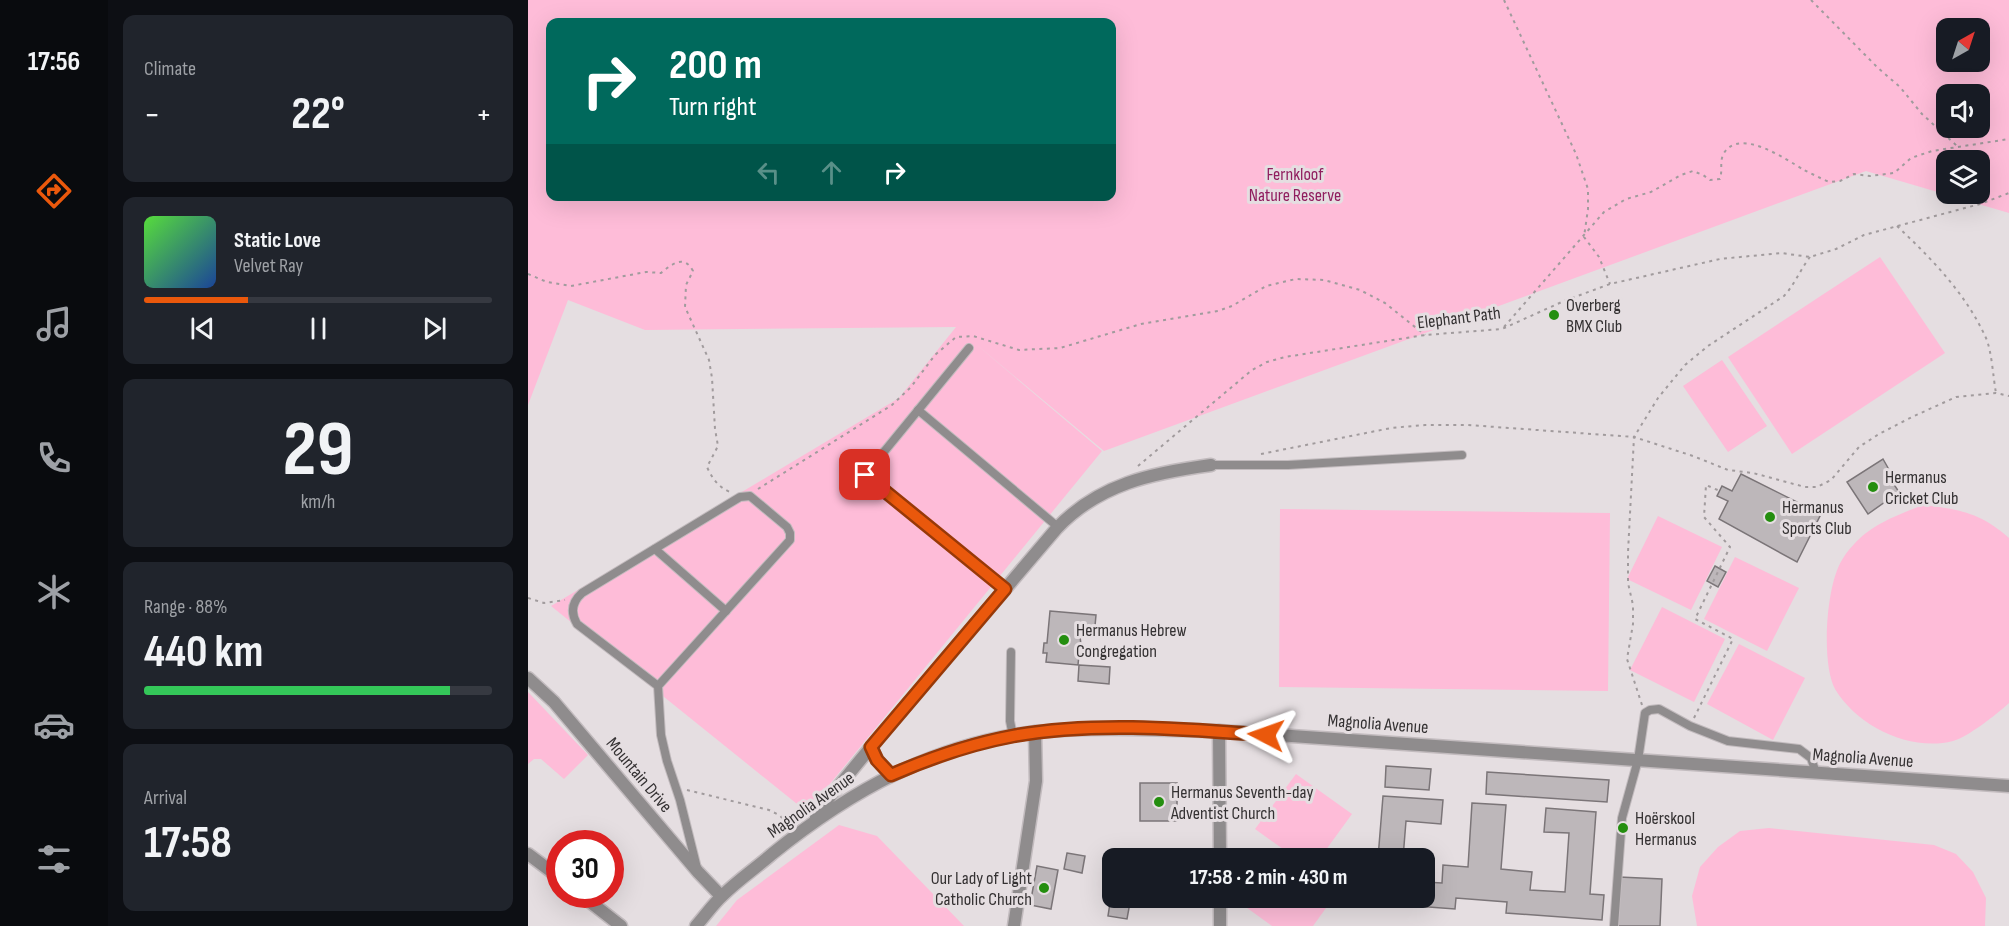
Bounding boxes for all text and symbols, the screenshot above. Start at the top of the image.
north arrow [1936,18,1990,72]
map controls [1936,18,1990,204]
text: 200 m [669,40,762,91]
icon: right [570,42,648,120]
text: 17:56 [28,46,80,78]
text: Climate [144,57,196,81]
button: sound [1936,84,1990,138]
text: 22° [291,87,345,142]
text: Turn right [669,91,756,123]
text: − [144,95,160,135]
text: + [476,95,492,135]
button: layers [1936,150,1990,204]
icon: left [752,156,785,189]
icon: ahead [815,156,848,189]
icon: right [878,156,911,189]
park label: Fernkloof Nature Reserve [1249,164,1341,206]
icon: directions [33,170,75,212]
text: Static Love [234,227,321,254]
text: Velvet Ray [234,254,303,278]
place label: Overberg BMX Club [1566,295,1622,337]
street label: Elephant Path [1416,302,1502,334]
icon: music [33,303,75,345]
marker: Overberg BMX Club [1547,308,1561,322]
icon: previous [186,312,219,345]
icon: pause [302,312,335,345]
icon: next [418,312,451,345]
text: 29 [282,404,354,497]
icon: phone [33,437,75,479]
pin [839,449,890,500]
icon: arrive [848,458,881,491]
place label: Hermanus Cricket Club [1885,467,1959,509]
marker: Hermanus Cricket Club [1866,480,1880,494]
text: km/h [301,490,335,514]
place label: Hermanus Sports Club [1782,497,1852,539]
marker: Hermanus Sports Club [1763,510,1777,524]
icon: climate [33,571,75,613]
text: Range · 88% [144,595,228,619]
place label: Hermanus Hebrew Congregation [1076,620,1187,662]
text: 440 km [144,625,263,680]
marker: Hermanus Hebrew Congregation [1057,633,1071,647]
position arrow [1234,703,1298,767]
icon: car [33,704,75,746]
street label: Magnolia Avenue [1327,710,1429,738]
street label: Mountain Drive [602,733,676,817]
street label: Magnolia Avenue [1812,744,1914,772]
street label: Magnolia Avenue [764,767,858,843]
place label: Hermanus Seventh-day Adventist Church [1170,782,1313,824]
text: Arrival [144,786,187,810]
marker: Hermanus Seventh-day Adventist Church [1152,795,1166,809]
place label: Hoërskool Hermanus [1635,808,1697,850]
text: 17:58 [144,816,232,871]
marker: Hoërskool Hermanus [1616,821,1630,835]
speed limit sign: 30 [546,830,624,908]
icon: filters [33,838,75,880]
text: 17:58 · 2 min · 430 m [1190,864,1347,891]
place label: Our Lady of Light Catholic Church [931,868,1033,910]
marker: Our Lady of Light Catholic Church [1037,881,1051,895]

